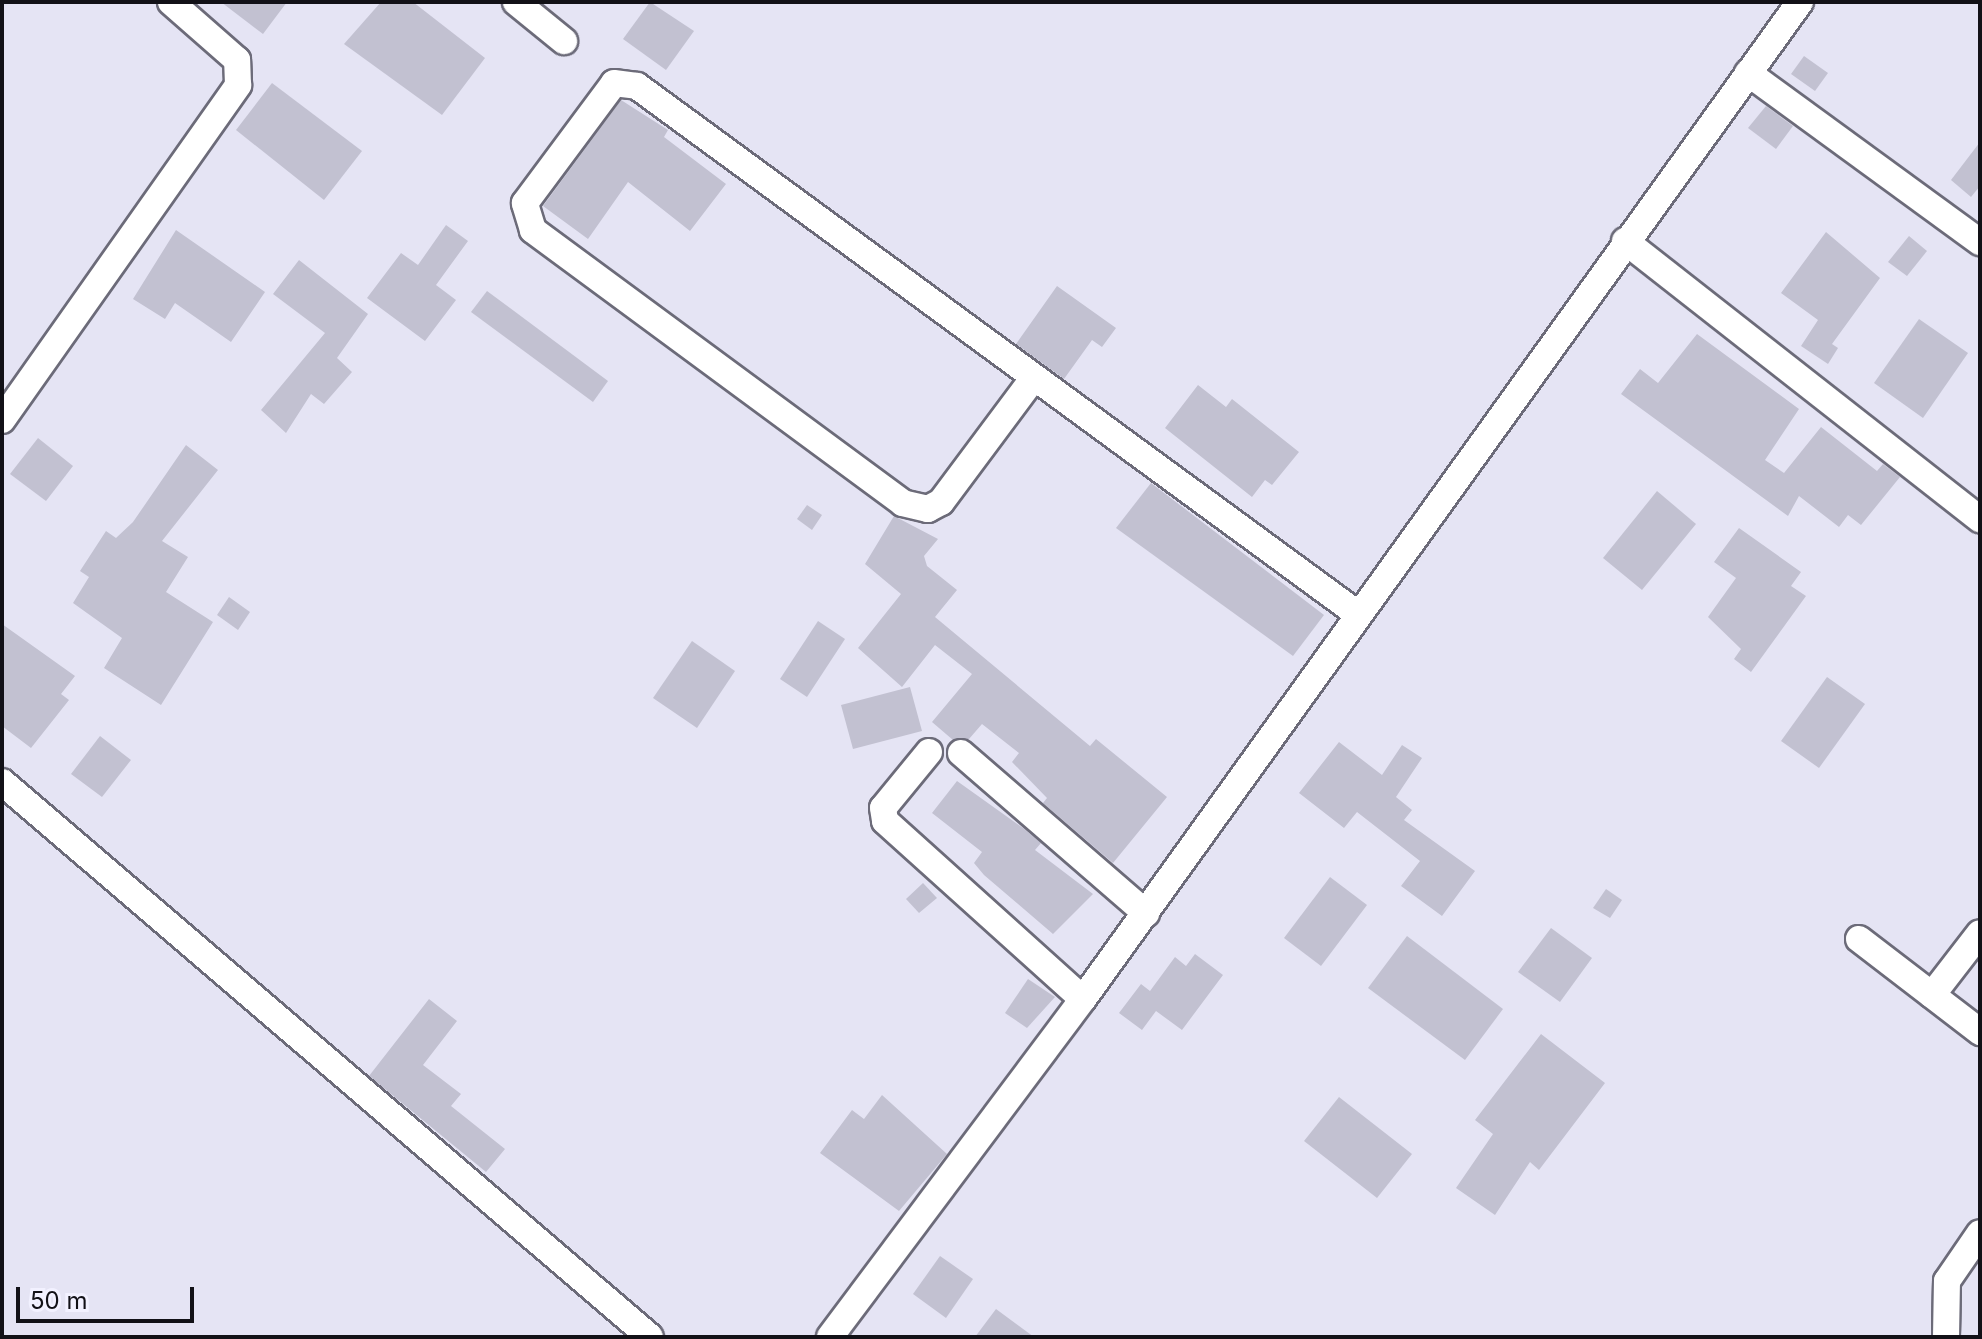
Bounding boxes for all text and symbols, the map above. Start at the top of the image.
scale bar [20,1271,198,1321]
text: 50 m [30,1286,88,1315]

